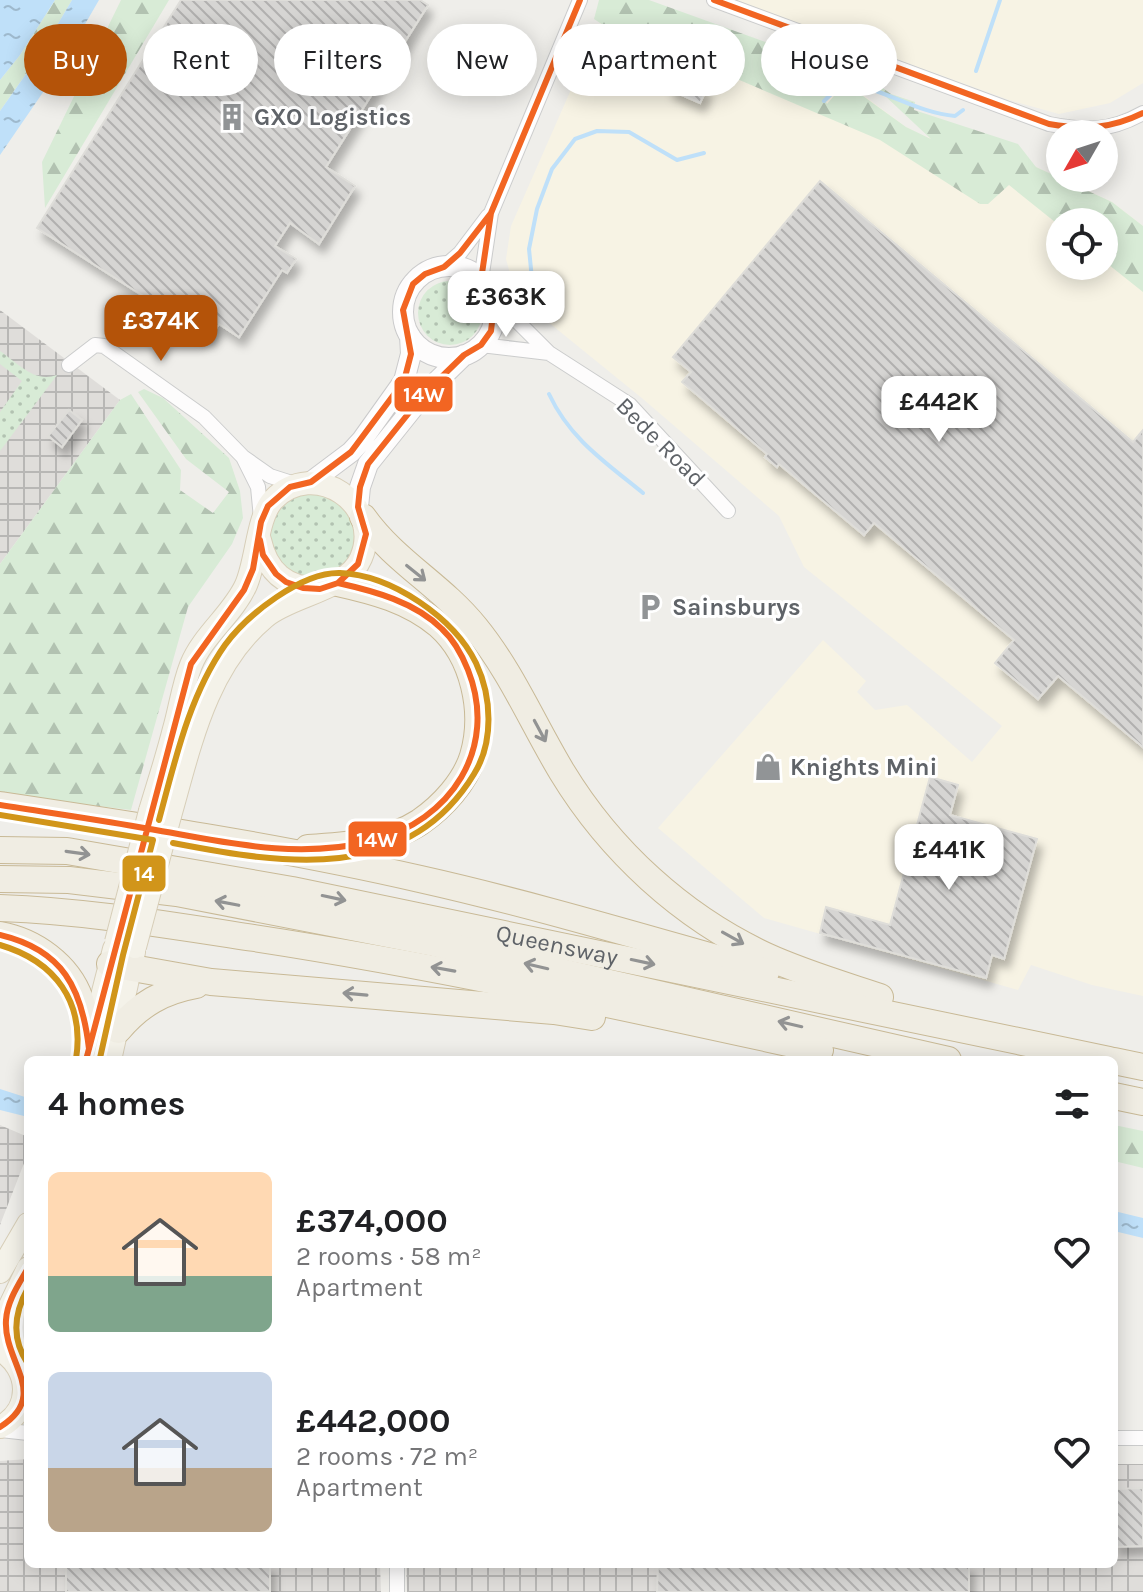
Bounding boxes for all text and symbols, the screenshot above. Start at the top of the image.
chip: Buy [24,24,127,96]
chip: Rent [143,24,258,96]
chip: Filters [274,24,411,96]
chip: New [427,24,537,96]
chip: Apartment [553,24,745,96]
chip: House [761,24,897,96]
building icon: GXO Logistics [217,102,247,132]
place label: GXO Logistics [254,103,411,131]
north arrow [1046,120,1118,192]
map controls [1046,120,1118,280]
button: locate [1046,208,1118,280]
pin: £363K [450,271,562,339]
text: £363K [466,281,546,312]
pin: £374K [105,295,217,363]
text: £374K [122,305,200,336]
line badge: 14W [393,375,454,413]
pin: £442K [883,376,995,444]
text: 14W [403,382,445,408]
text: £442K [899,386,979,417]
street label: Bede Road [611,392,711,492]
one-way arrow [405,565,426,582]
parking icon: Sainsburys [635,592,665,622]
place label: Sainsburys [672,593,801,621]
one-way arrow [532,719,548,742]
shop icon: Knights Mini [753,752,783,782]
place label: Knights Mini [790,753,937,781]
line badge: 14W [347,820,408,858]
pin: £441K [893,824,1005,892]
text: 14W [356,827,398,853]
text: £441K [913,834,985,865]
one-way arrow [65,846,90,861]
line badge: 14 [121,854,167,893]
text: 14 [134,861,154,887]
one-way arrow [321,891,346,906]
one-way arrow [214,895,240,910]
street label: Queensway [494,919,620,971]
one-way arrow [721,931,745,946]
one-way arrow [630,956,656,971]
one-way arrow [524,958,550,973]
one-way arrow [431,961,456,976]
one-way arrow [342,986,369,1001]
one-way arrow [777,1016,803,1031]
icon: filters [1050,1082,1094,1126]
text: 4 homes [48,1084,185,1124]
text: £374,000 [296,1201,448,1241]
icon: home [112,1204,208,1300]
icon: heart [1050,1230,1094,1274]
text: 2 rooms · 58 m² [296,1241,482,1272]
text: Apartment [296,1272,423,1303]
text: £442,000 [296,1401,451,1441]
icon: home [112,1404,208,1500]
icon: heart [1050,1430,1094,1474]
text: 2 rooms · 72 m² [296,1441,478,1472]
text: Apartment [296,1472,423,1503]

